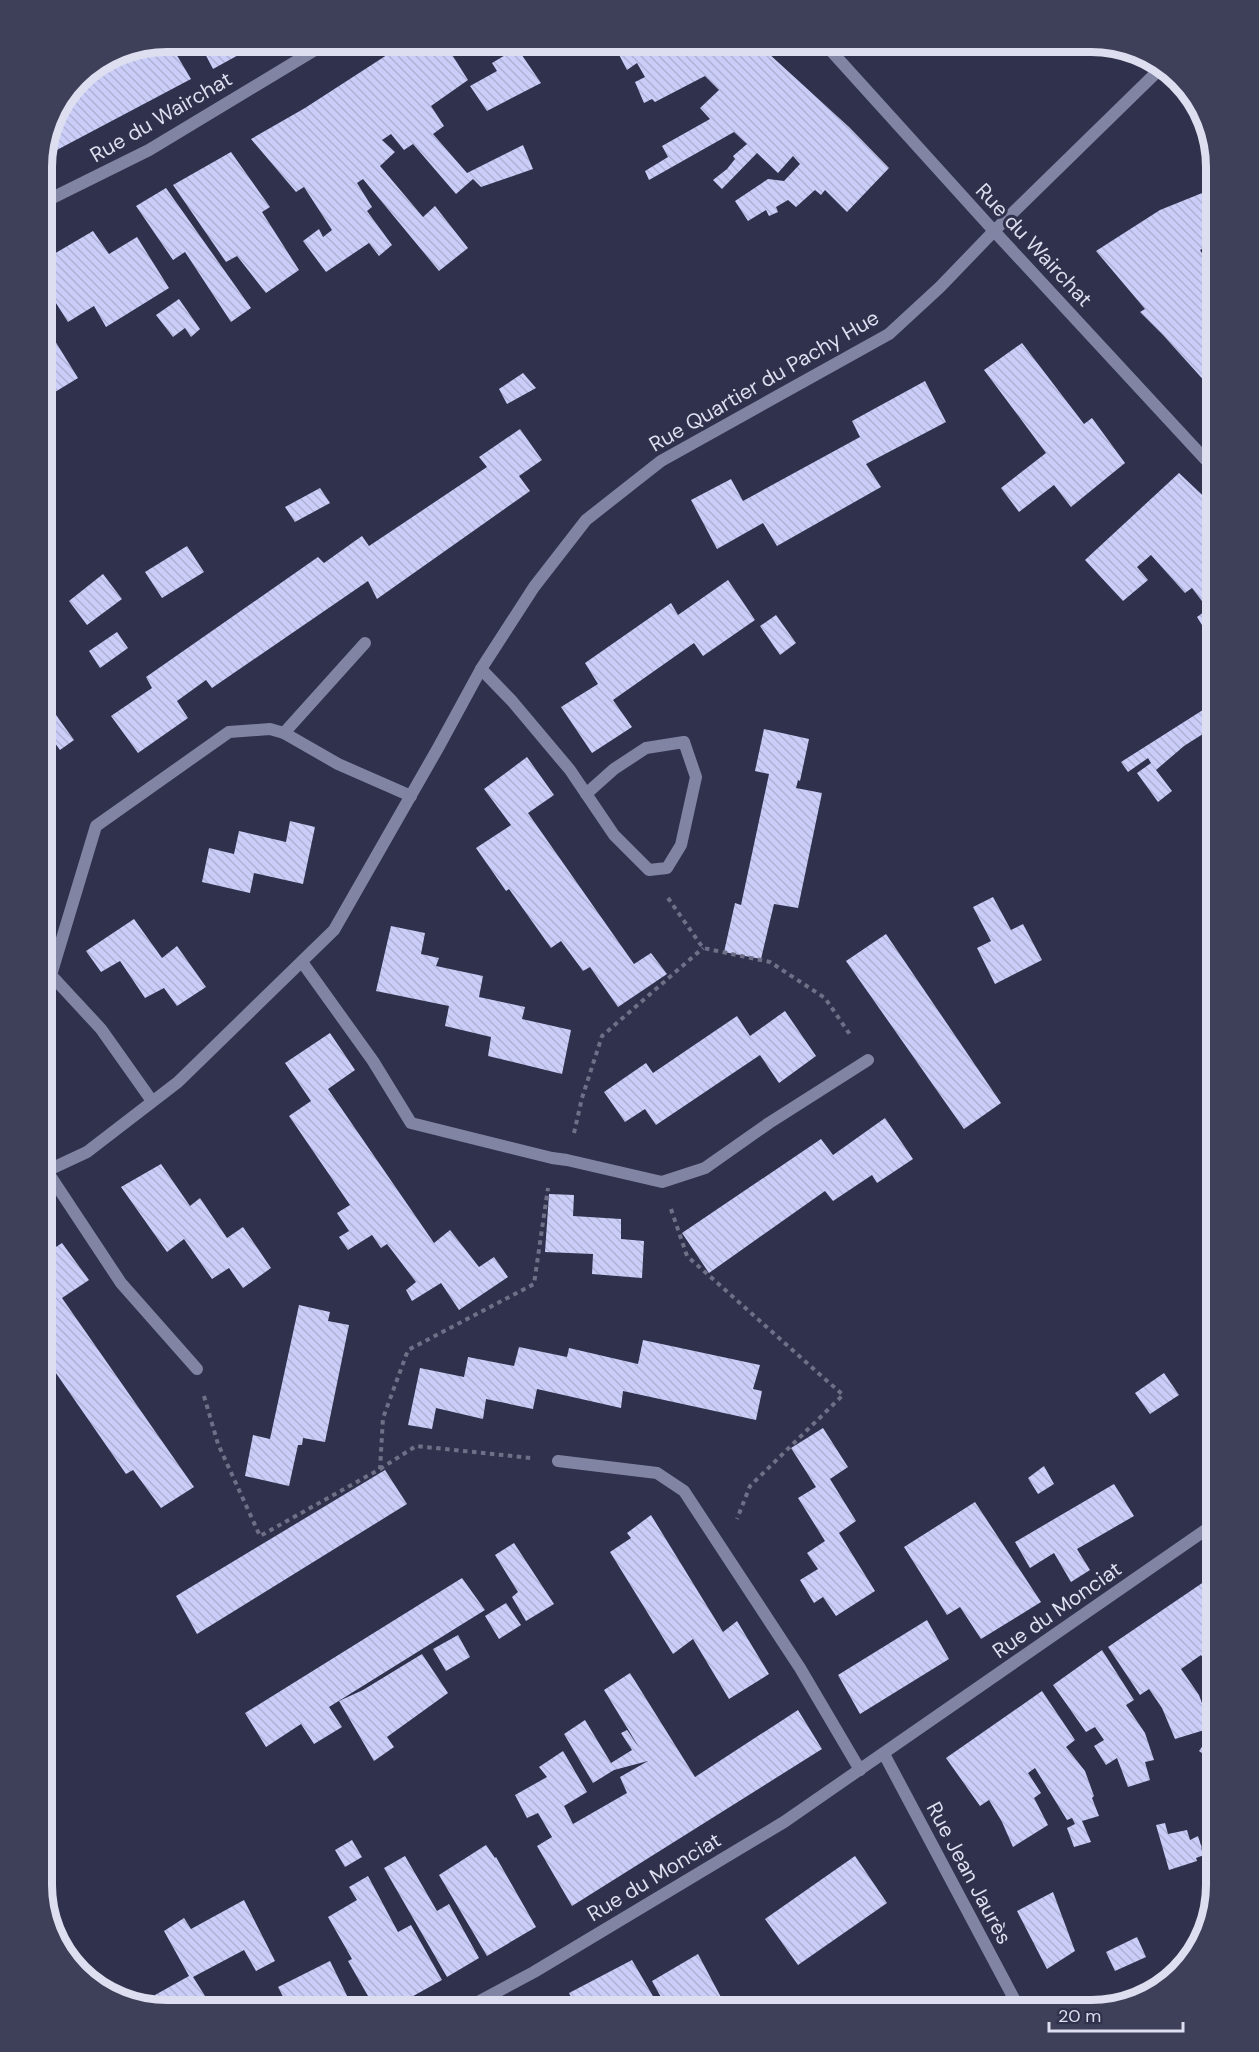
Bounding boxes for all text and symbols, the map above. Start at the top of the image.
street label: Rue du Wairchat [85,65,237,169]
street label: Rue du Wairchat [969,177,1099,313]
street label: Rue Quartier du Pachy Hue [644,304,884,458]
street label: Rue du Monciat [987,1555,1127,1665]
street label: Rue Jean Jaurès [920,1797,1018,1949]
street label: Rue du Monciat [582,1826,726,1928]
scale bar [1049,1995,1182,2033]
text: 20 m [1058,2004,1101,2028]

